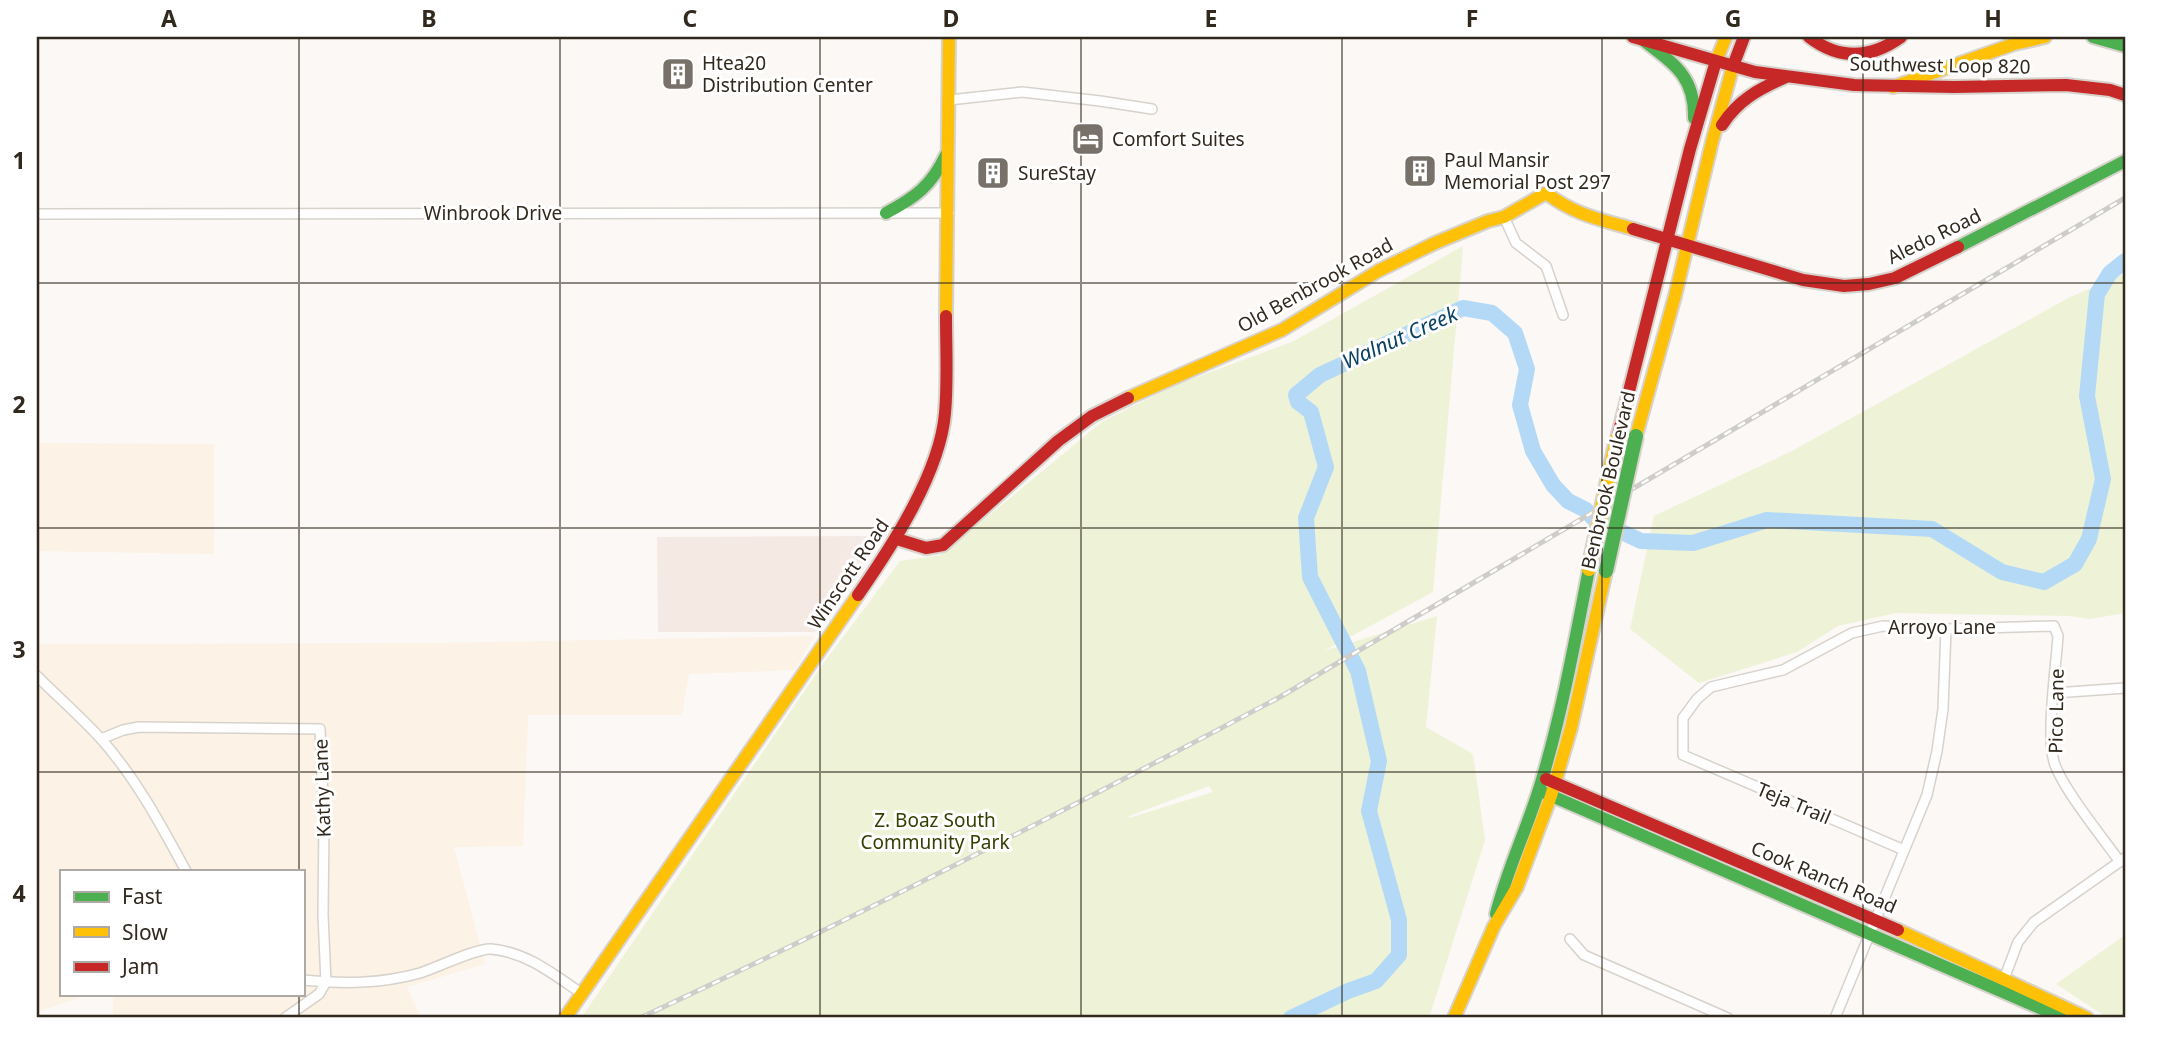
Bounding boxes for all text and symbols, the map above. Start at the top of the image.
text: A [161,2,177,34]
text: B [421,2,437,34]
text: C [683,2,698,34]
text: D [943,2,959,34]
text: E [1205,2,1217,34]
text: F [1466,2,1478,34]
text: G [1725,2,1741,34]
text: H [1984,2,2002,34]
place label: Htea20 Distribution Center [702,50,873,98]
street label: Southwest Loop 820 [1849,50,2031,80]
building icon: Htea20 Distribution Center [659,55,697,93]
hotel icon: Comfort Suites [1069,120,1107,158]
place label: Comfort Suites [1112,126,1245,152]
text: 1 [12,144,26,176]
place label: Paul Mansir Memorial Post 297 [1444,147,1611,195]
building icon: Paul Mansir Memorial Post 297 [1401,152,1439,190]
building icon: SureStay [974,154,1012,192]
place label: SureStay [1018,160,1096,186]
street label: Winbrook Drive [424,200,562,226]
street label: Aledo Road [1883,202,1985,270]
street label: Old Benbrook Road [1233,231,1397,339]
water label: Walnut Creek [1338,299,1463,375]
text: 2 [12,388,26,420]
street label: Benbrook Boulevard [1575,388,1641,572]
street label: Winscott Road [801,514,895,634]
street label: Arroyo Lane [1888,614,1996,640]
text: 3 [12,633,26,665]
street label: Pico Lane [2042,668,2070,754]
street label: Kathy Lane [307,738,337,838]
street label: Teja Trail [1753,776,1835,830]
park label: Z. Boaz South Community Park [860,807,1010,855]
street label: Cook Ranch Road [1747,835,1901,919]
legend [60,870,304,996]
text: 4 [12,877,26,909]
text: Fast [122,882,163,910]
text: Slow [122,918,168,946]
text: Jam [120,952,159,980]

